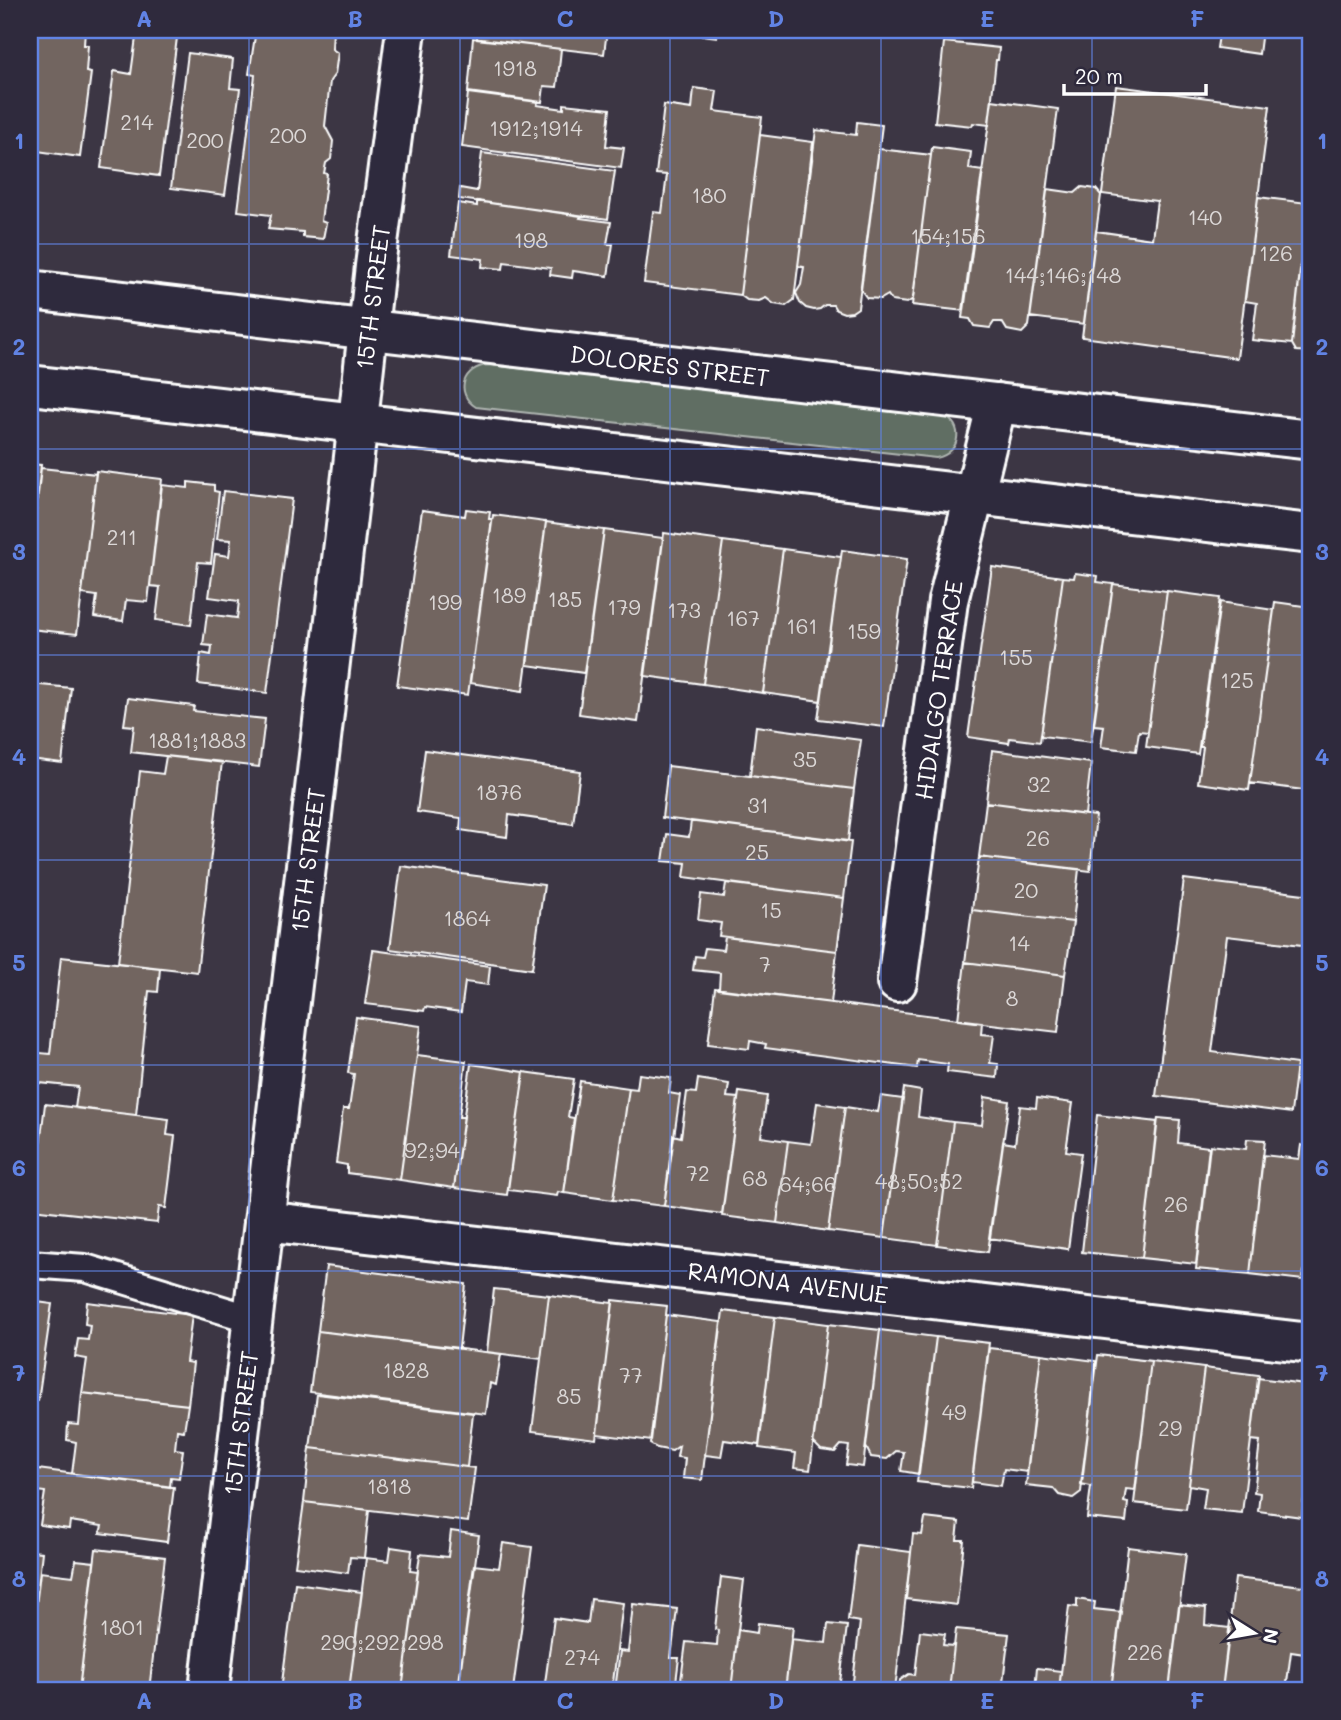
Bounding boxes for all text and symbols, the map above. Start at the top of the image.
text: A [136,3,152,33]
text: B [347,3,363,33]
text: C [556,3,574,33]
text: D [768,3,784,33]
text: E [980,3,994,33]
text: F [1190,3,1204,33]
scale bar [1064,52,1206,96]
house number: 1918 [493,54,537,81]
text: 20 m [1075,62,1123,89]
house number: 214 [120,108,154,135]
house number: 1912;1914 [489,114,583,141]
house number: 200 [269,121,307,148]
text: 1 [14,125,24,155]
text: 1 [1317,125,1327,155]
house number: 200 [186,126,224,153]
house number: 180 [691,181,727,208]
house number: 140 [1188,203,1222,230]
house number: 154;156 [910,222,986,249]
street label: 15TH STREET [348,223,396,371]
house number: 198 [514,226,548,253]
house number: 126 [1259,239,1293,266]
house number: 144;146;148 [1005,261,1121,288]
text: 2 [13,331,25,361]
text: 2 [1316,331,1328,361]
street label: DOLORES STREET [569,337,771,393]
house number: 211 [107,523,137,550]
text: 3 [12,536,26,566]
text: 3 [1315,536,1329,566]
street label: HIDALGO TERRACE [907,578,969,802]
house number: 189 [492,581,526,608]
house number: 185 [548,585,582,612]
house number: 199 [428,588,462,615]
house number: 179 [607,593,641,620]
house number: 173 [667,596,701,623]
house number: 167 [726,604,760,631]
house number: 161 [786,612,818,639]
house number: 159 [847,617,881,644]
house number: 155 [999,643,1033,670]
house number: 125 [1220,666,1254,693]
house number: 1881;1883 [148,726,246,753]
text: 4 [12,741,26,771]
text: 4 [1315,741,1329,771]
house number: 35 [793,745,817,772]
house number: 32 [1027,770,1051,797]
house number: 1876 [476,778,522,805]
street label: 15TH STREET [283,786,331,934]
house number: 31 [747,791,769,818]
house number: 26 [1026,824,1050,851]
house number: 25 [745,838,769,865]
house number: 20 [1014,876,1038,903]
house number: 15 [760,896,782,923]
house number: 1864 [443,904,491,931]
house number: 14 [1008,929,1031,956]
text: 5 [12,947,26,977]
text: 5 [1315,947,1329,977]
house number: 7 [759,950,771,977]
house number: 8 [1006,984,1018,1011]
house number: 92;94 [404,1136,461,1163]
text: 6 [12,1152,26,1182]
text: 6 [1315,1152,1329,1182]
house number: 72 [686,1159,710,1186]
house number: 68 [742,1164,768,1191]
house number: 48;50;52 [875,1167,963,1194]
house number: 64;66 [779,1170,837,1197]
house number: 26 [1164,1190,1188,1217]
street label: RAMONA AVENUE [686,1254,890,1310]
street label: 15TH STREET [216,1349,264,1497]
house number: 1828 [383,1356,429,1383]
text: 7 [13,1357,26,1387]
text: 7 [1316,1357,1329,1387]
house number: 77 [619,1361,643,1388]
house number: 85 [557,1382,581,1409]
house number: 49 [942,1398,966,1425]
house number: 29 [1158,1414,1182,1441]
house number: 1818 [367,1472,411,1499]
text: 8 [12,1563,26,1593]
text: 8 [1315,1563,1329,1593]
north arrow [1218,1598,1288,1668]
house number: 1801 [100,1613,144,1640]
text: N [1258,1627,1285,1646]
house number: 290;292;298 [320,1628,444,1655]
house number: 226 [1127,1638,1163,1665]
house number: 274 [564,1643,601,1670]
text: A [136,1685,152,1715]
text: B [347,1685,363,1715]
text: C [556,1685,574,1715]
text: D [768,1685,784,1715]
text: E [980,1685,994,1715]
text: F [1190,1685,1204,1715]

